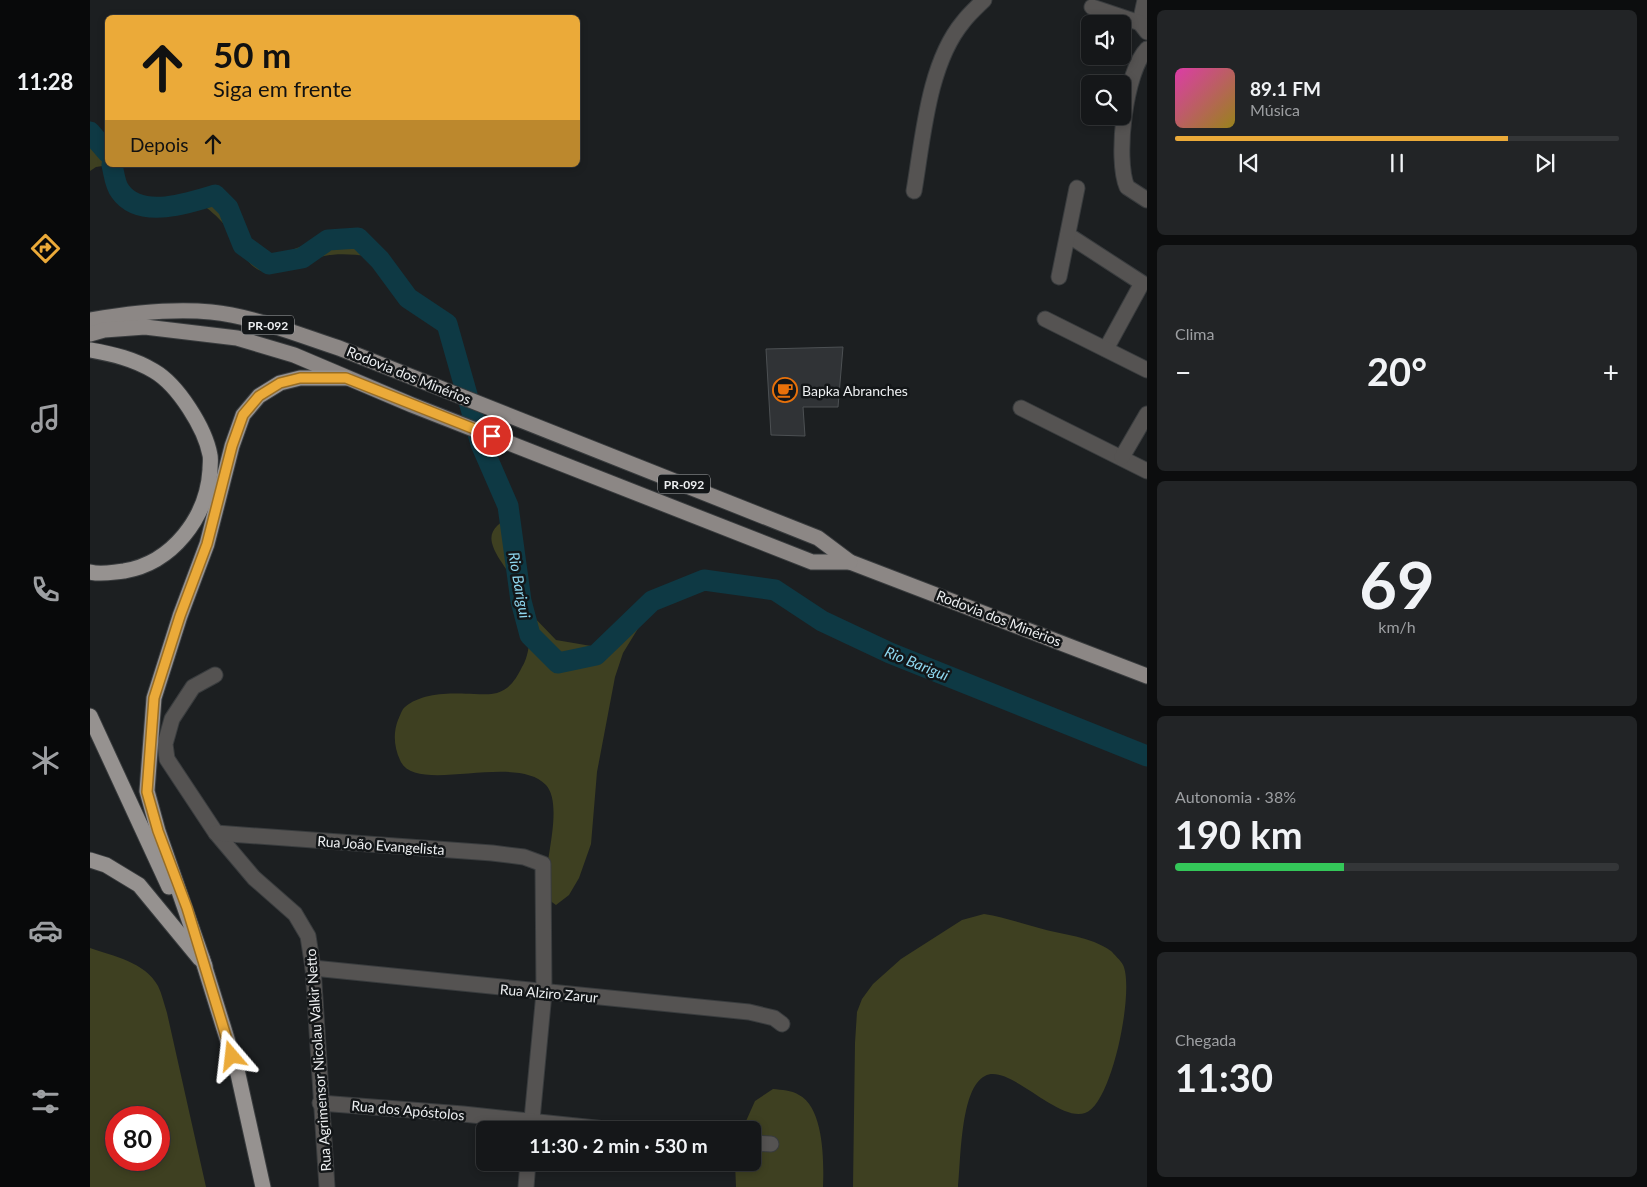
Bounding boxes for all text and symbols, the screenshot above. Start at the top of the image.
map controls [1081,15,1131,125]
button: sound [1081,15,1131,65]
text: 50 m [213,33,291,75]
icon: ahead [130,35,195,100]
text: 11:28 [17,68,73,95]
text: Siga em frente [213,75,352,102]
button: search [1081,75,1131,125]
text: 89.1 FM [1250,77,1321,100]
text: Música [1250,100,1300,119]
icon: ahead [199,130,227,158]
text: Depois [130,133,189,156]
icon: previous [1235,149,1263,177]
icon: pause [1383,149,1411,177]
icon: next [1531,149,1559,177]
icon: directions [28,231,63,266]
road number: PR-092 [242,316,294,334]
text: Clima [1175,324,1214,343]
street label: Rodovia dos Minérios [344,342,474,408]
text: 20° [1367,348,1427,394]
text: − [1175,355,1191,389]
text: + [1603,355,1619,389]
cafe icon: Bapka Abranches [772,377,798,403]
place label: Bapka Abranches [802,382,908,399]
icon: music [28,401,63,436]
pin [471,415,513,457]
icon: arrive [478,422,506,450]
road number: PR-092 [658,474,710,494]
text: 69 [1359,545,1435,623]
water label: Rio Barigui [505,550,535,620]
icon: phone [28,572,63,607]
street label: Rodovia dos Minérios [934,586,1064,650]
text: km/h [1378,617,1416,636]
water label: Rio Barigui [882,642,952,684]
icon: climate [28,743,63,778]
text: Autonomia · 38% [1175,787,1296,806]
text: 190 km [1175,811,1303,857]
street label: Rua João Evangelista [317,832,445,858]
icon: car [28,913,63,948]
street label: Rua Agrimensor Nicolau Valkir Netto [302,948,334,1172]
street label: Rua Alziro Zarur [499,980,599,1006]
position arrow [205,1029,257,1081]
text: Chegada [1175,1030,1236,1049]
text: 11:30 [1175,1054,1273,1100]
icon: filters [28,1084,63,1119]
street label: Rua dos Apóstolos [351,1097,465,1123]
speed limit sign: 80 [105,1106,170,1171]
text: 11:30 · 2 min · 530 m [529,1134,708,1157]

